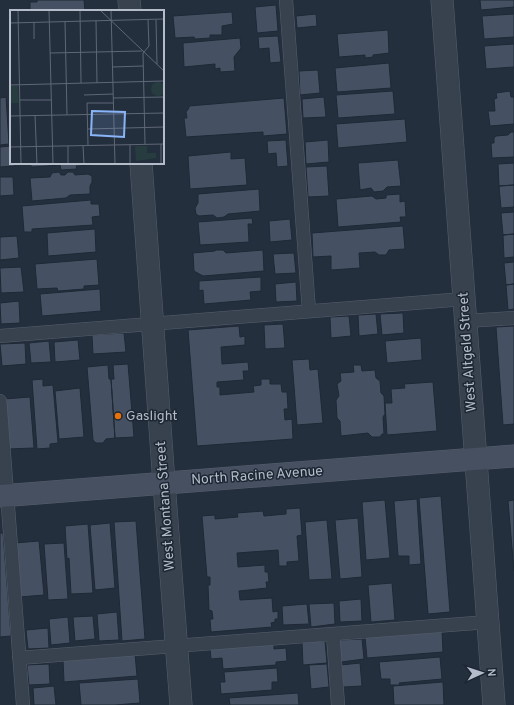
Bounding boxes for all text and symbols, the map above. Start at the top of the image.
inset map [10,10,164,164]
street label: West Altgeld Street [455,291,481,413]
place label: Gaslight [126,408,178,425]
marker: Gaslight [113,411,123,421]
street label: West Montana Street [153,440,179,572]
street label: North Racine Avenue [191,463,323,489]
north arrow [462,653,502,693]
text: N [484,668,498,677]

